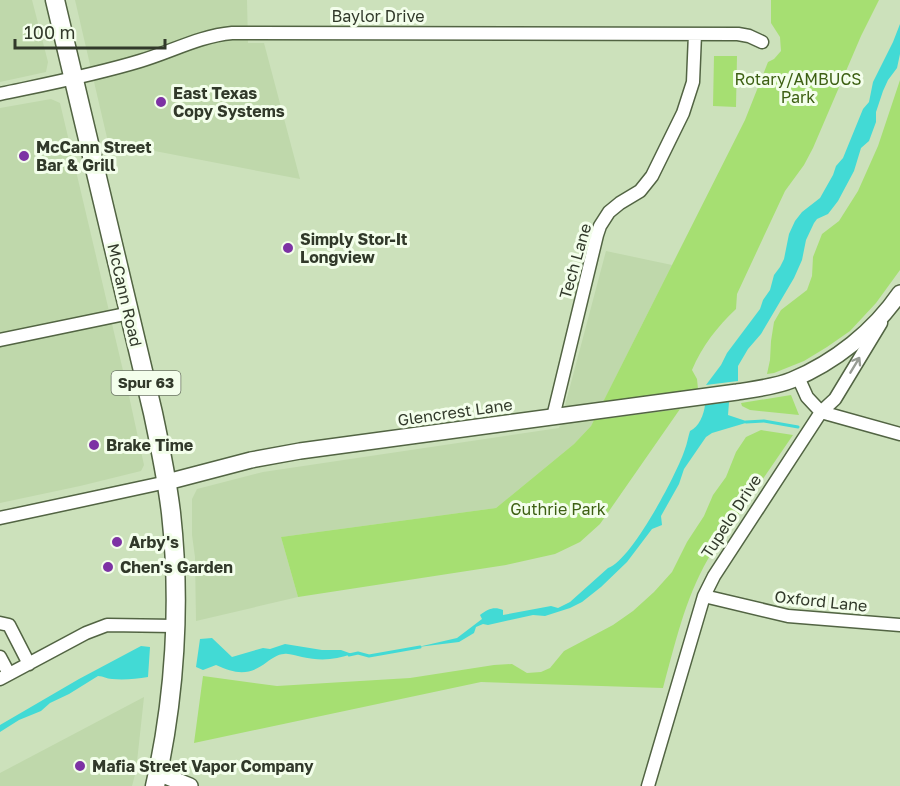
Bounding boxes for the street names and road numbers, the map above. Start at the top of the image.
street label: Baylor Drive [332,6,424,26]
street label: Tech Lane [555,221,595,301]
street label: McCann Road [103,241,147,349]
road number: Spur 63 [112,371,180,395]
street label: Glencrest Lane [396,394,514,430]
street label: Tupelo Drive [697,471,765,561]
street label: Oxford Lane [774,586,868,616]

